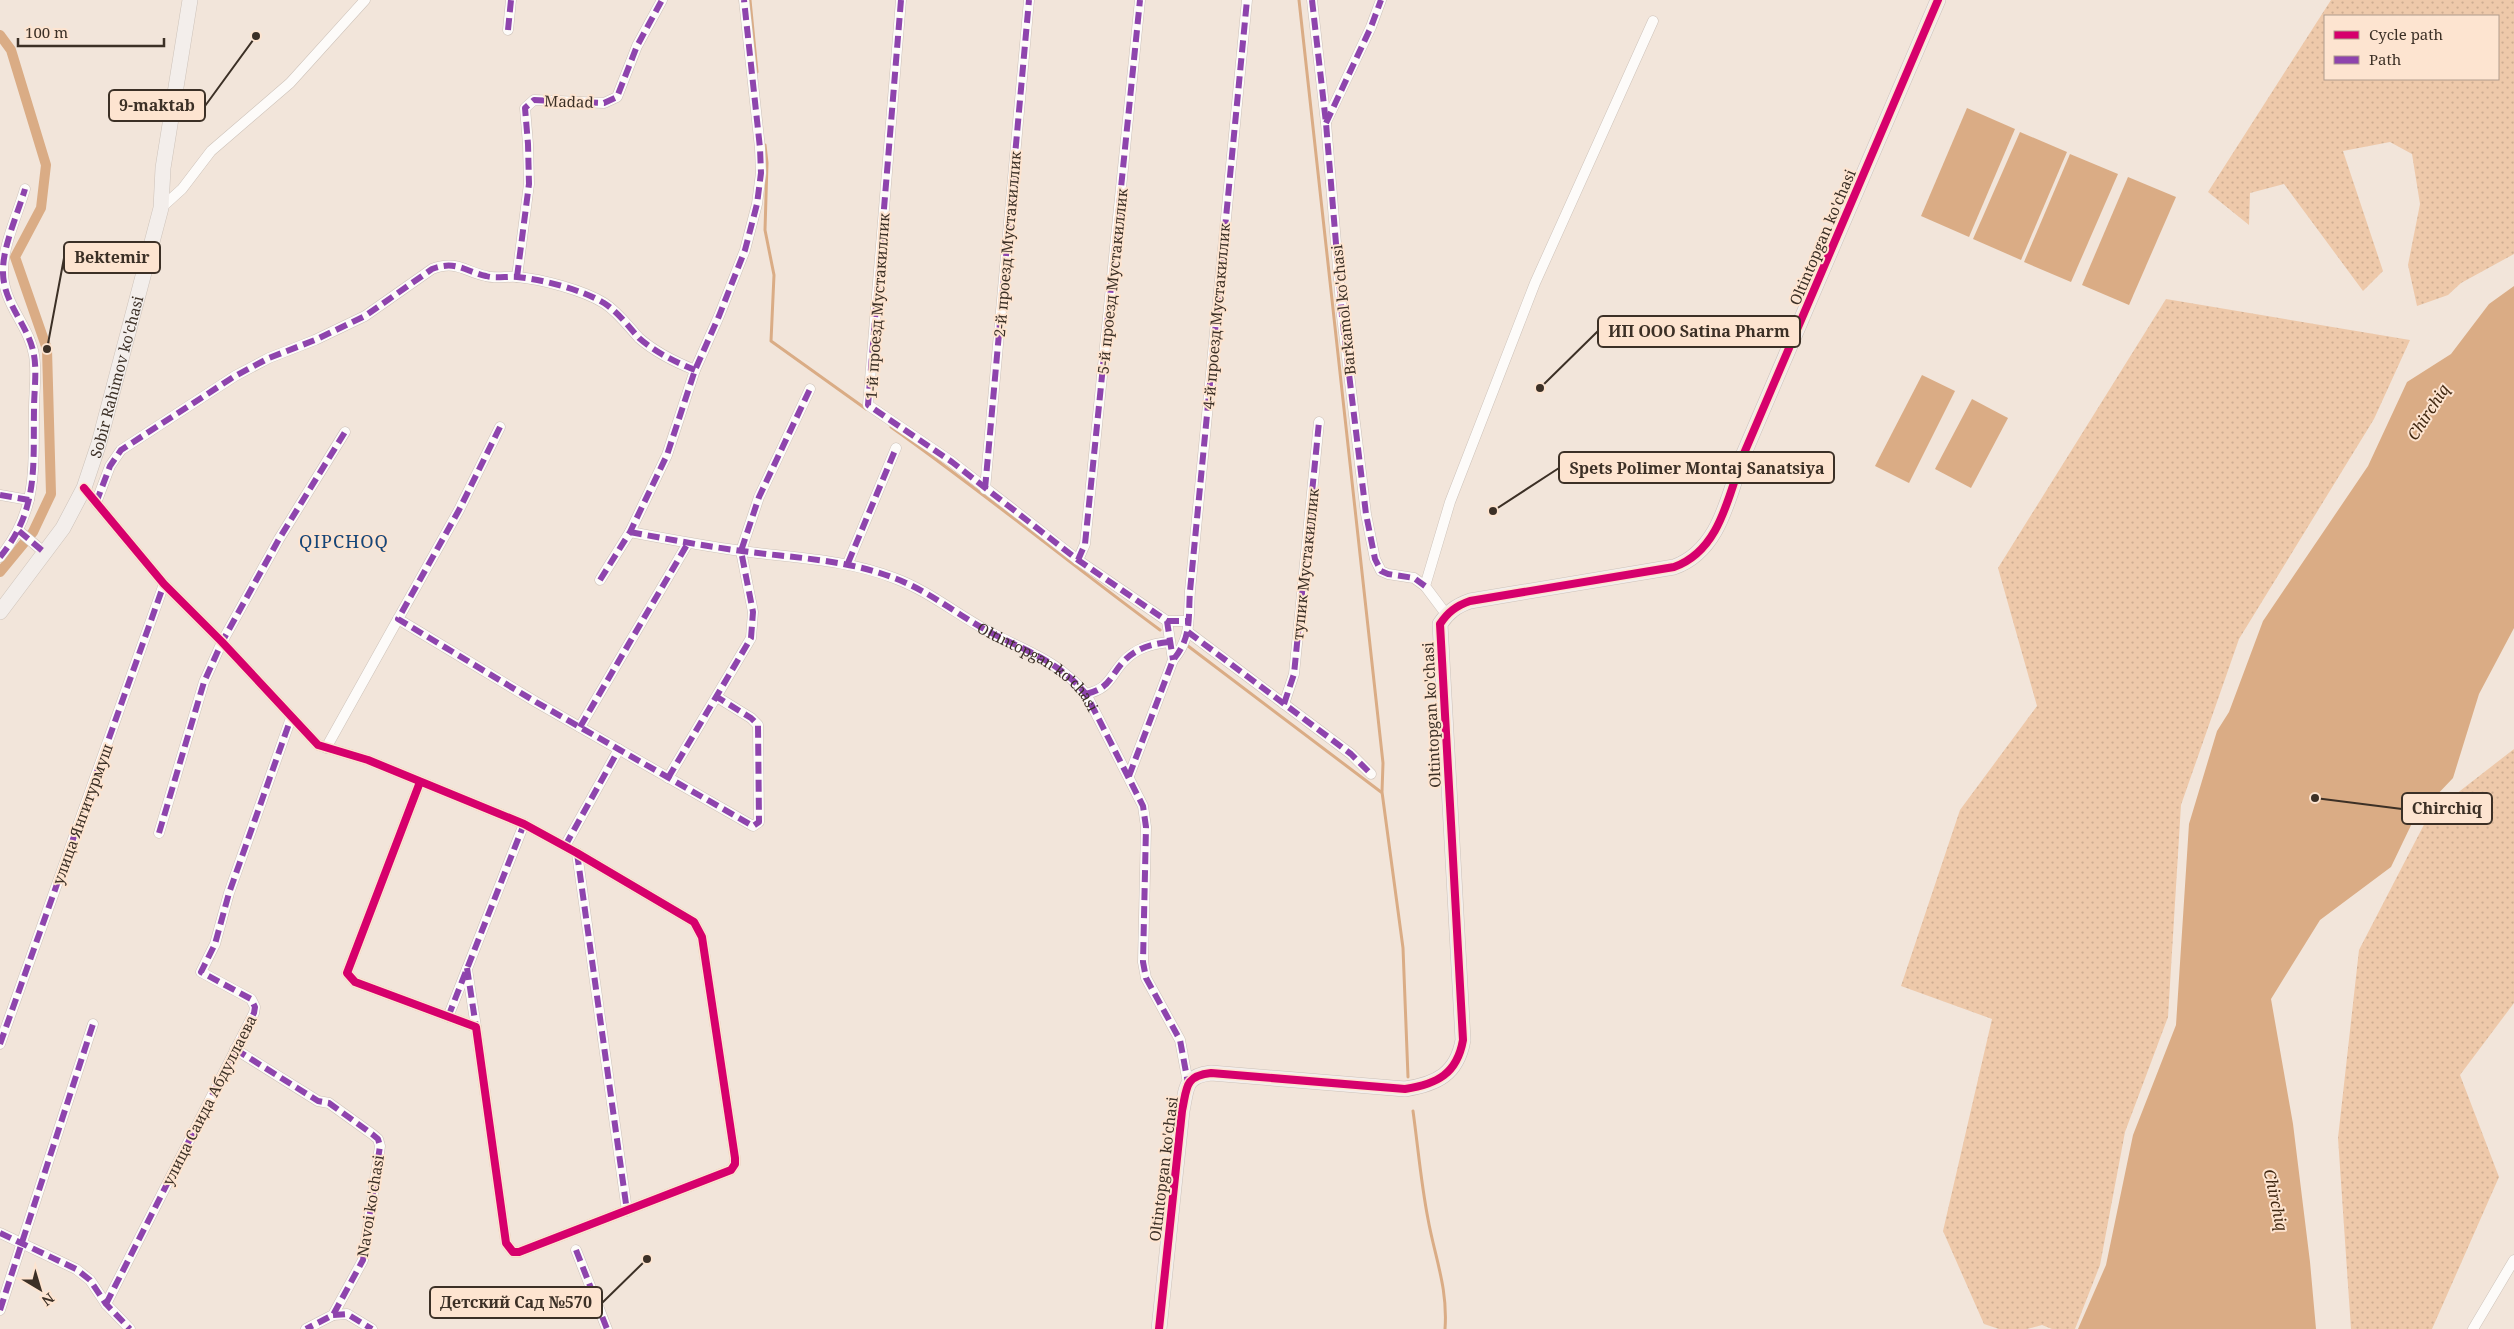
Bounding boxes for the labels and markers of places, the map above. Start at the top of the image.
callout: 9-maktab [109,90,205,121]
callout: Bektemir [64,242,160,273]
callout: ИП ООО Satina Pharm [1598,316,1800,347]
callout: Spets Polimer Montaj Sanatsiya [1559,452,1834,483]
callout: Chirchiq [2402,793,2492,824]
callout: Детский Сад №570 [430,1287,602,1318]

